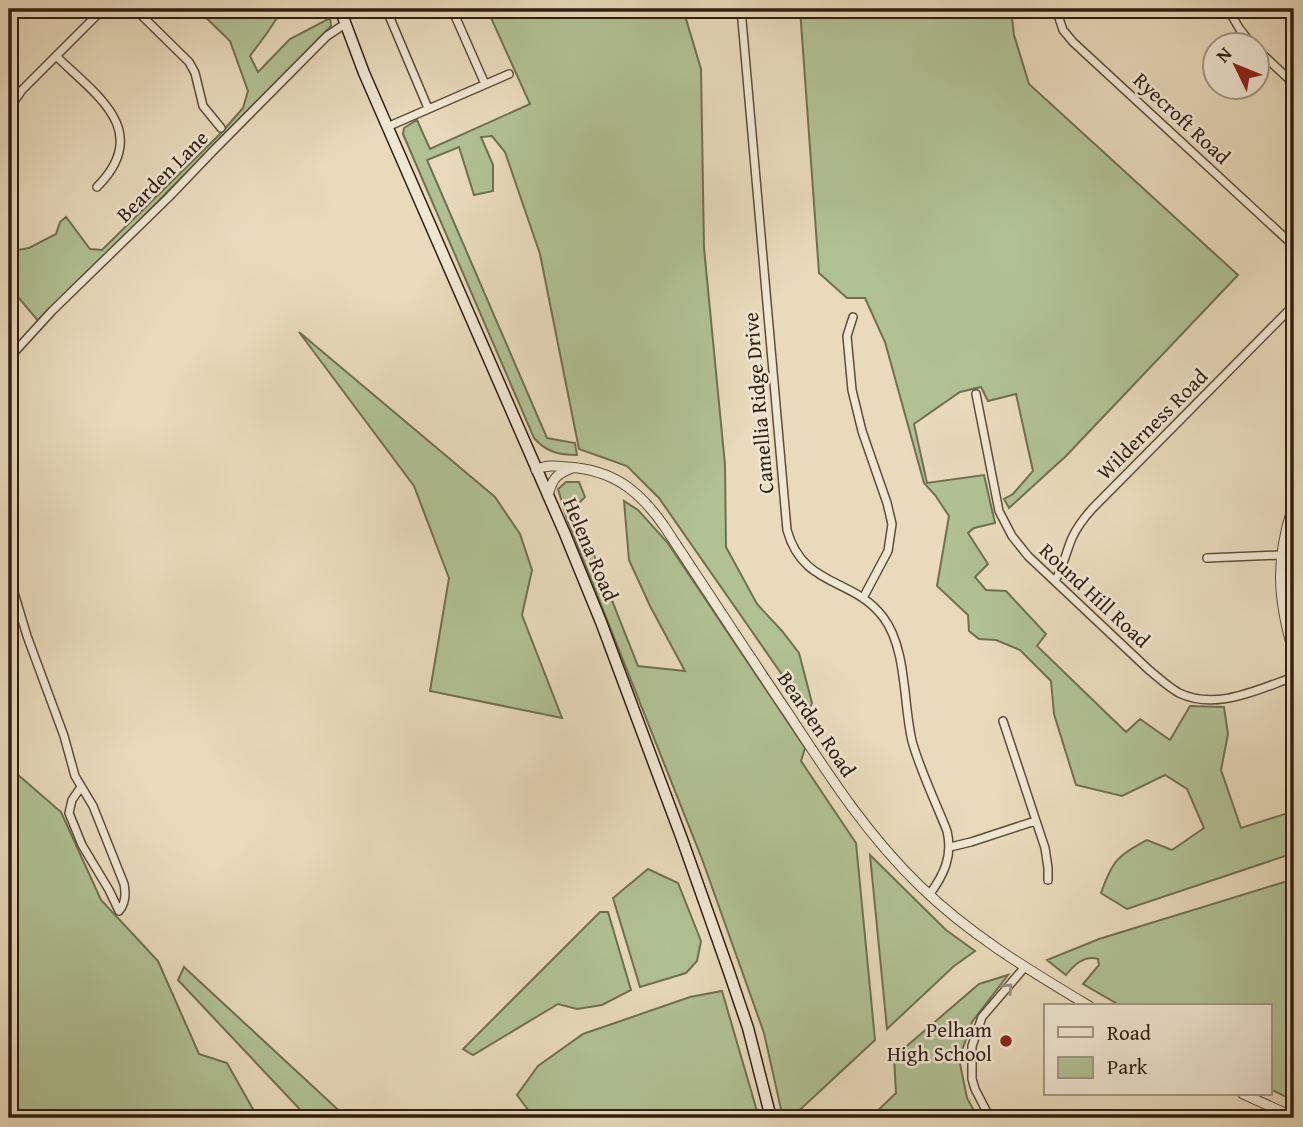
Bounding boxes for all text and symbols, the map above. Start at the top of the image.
north arrow [1202,32,1272,102]
text: N [1209,40,1238,69]
street label: Ryecroft Road [1126,65,1238,172]
street label: Bearden Lane [109,123,215,229]
street label: Camellia Ridge Drive [735,311,781,495]
street label: Wilderness Road [1089,361,1215,487]
street label: Helena Road [555,492,627,606]
street label: Round Hill Road [1033,535,1158,655]
street label: Bearden Road [770,665,864,784]
one-way arrow [999,983,1012,996]
legend [1044,1004,1272,1096]
place label: Pelham High School [887,1014,992,1069]
text: Road [1107,1017,1152,1048]
marker: Pelham High School [998,1033,1014,1049]
text: Park [1107,1051,1148,1082]

